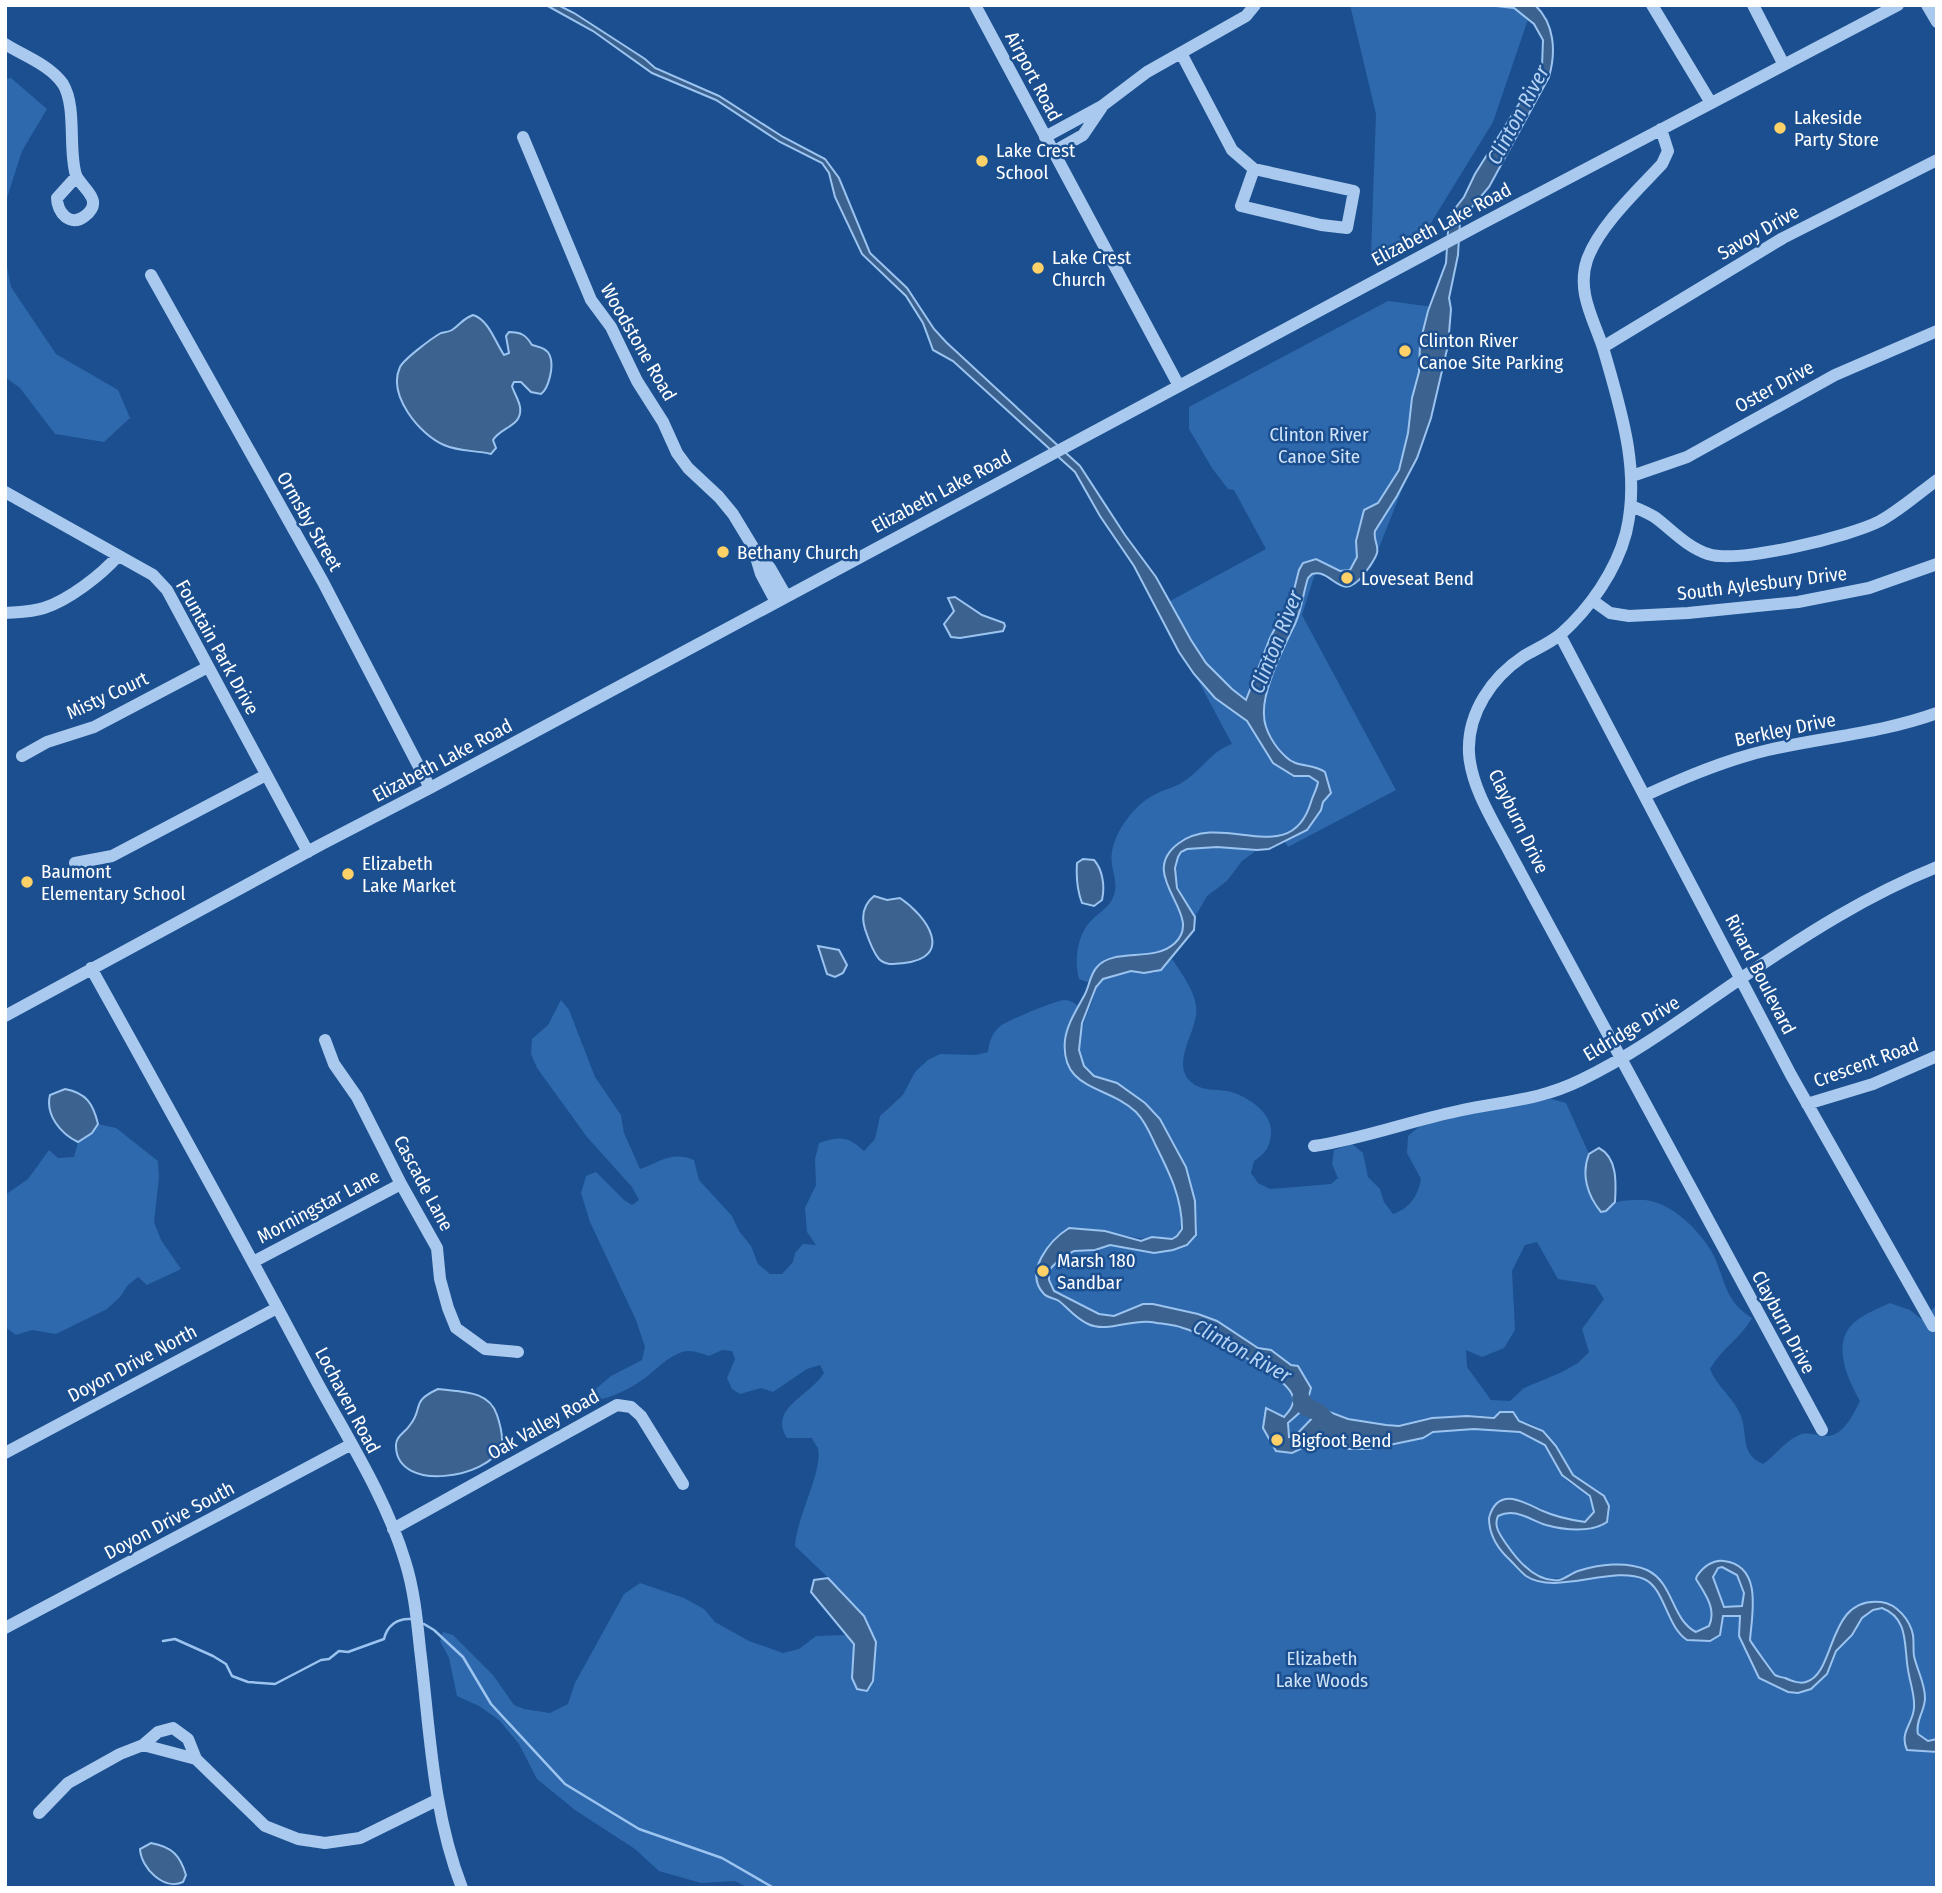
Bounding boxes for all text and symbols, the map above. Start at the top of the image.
street label: Airport Road [1000,27,1067,125]
water label: Clinton River [1481,60,1555,169]
place label: Lakeside Party Store [1794,106,1879,151]
marker: Lakeside Party Store [1772,120,1788,136]
place label: Lake Crest School [996,139,1076,184]
marker: Lake Crest School [974,153,990,169]
street label: Elizabeth Lake Road [1367,178,1515,271]
street label: Savoy Drive [1714,200,1803,265]
place label: Lake Crest Church [1052,246,1132,291]
marker: Lake Crest Church [1030,260,1046,276]
street label: Woodstone Road [596,280,681,405]
place label: Clinton River Canoe Site Parking [1419,329,1563,374]
marker: Clinton River Canoe Site Parking [1397,343,1413,359]
street label: Oster Drive [1731,355,1818,418]
park label: Clinton River Canoe Site [1269,423,1369,468]
street label: Elizabeth Lake Road [867,445,1015,538]
street label: Ormsby Street [272,467,348,576]
place label: Bethany Church [737,541,859,564]
marker: Bethany Church [715,544,731,560]
street label: South Aylesbury Drive [1676,562,1848,605]
place label: Loveseat Bend [1361,567,1474,590]
marker: Loveseat Bend [1339,570,1355,586]
street label: Fountain Park Drive [171,576,264,719]
water label: Clinton River [1244,586,1309,697]
street label: Misty Court [63,666,152,724]
street label: Berkley Drive [1732,708,1838,751]
street label: Elizabeth Lake Road [368,714,516,807]
street label: Clayburn Drive [1483,765,1554,877]
place label: Elizabeth Lake Market [362,852,457,897]
place label: Baumont Elementary School [41,860,186,905]
marker: Elizabeth Lake Market [340,866,356,882]
marker: Baumont Elementary School [19,874,35,890]
street label: Rivard Boulevard [1720,910,1801,1038]
street label: Eldridge Drive [1579,991,1684,1066]
street label: Crescent Road [1810,1033,1922,1092]
street label: Cascade Lane [389,1131,458,1235]
street label: Morningstar Lane [253,1165,383,1248]
place label: Marsh 180 Sandbar [1057,1249,1136,1294]
marker: Marsh 180 Sandbar [1035,1263,1051,1279]
street label: Clayburn Drive [1747,1267,1820,1378]
water label: Clinton River [1188,1313,1296,1389]
street label: Doyon Drive North [64,1320,201,1407]
street label: Lochaven Road [310,1343,385,1457]
street label: Oak Valley Road [483,1384,603,1465]
place label: Bigfoot Bend [1291,1429,1391,1452]
marker: Bigfoot Bend [1269,1432,1285,1448]
street label: Doyon Drive South [100,1476,238,1564]
park label: Elizabeth Lake Woods [1276,1647,1368,1692]

